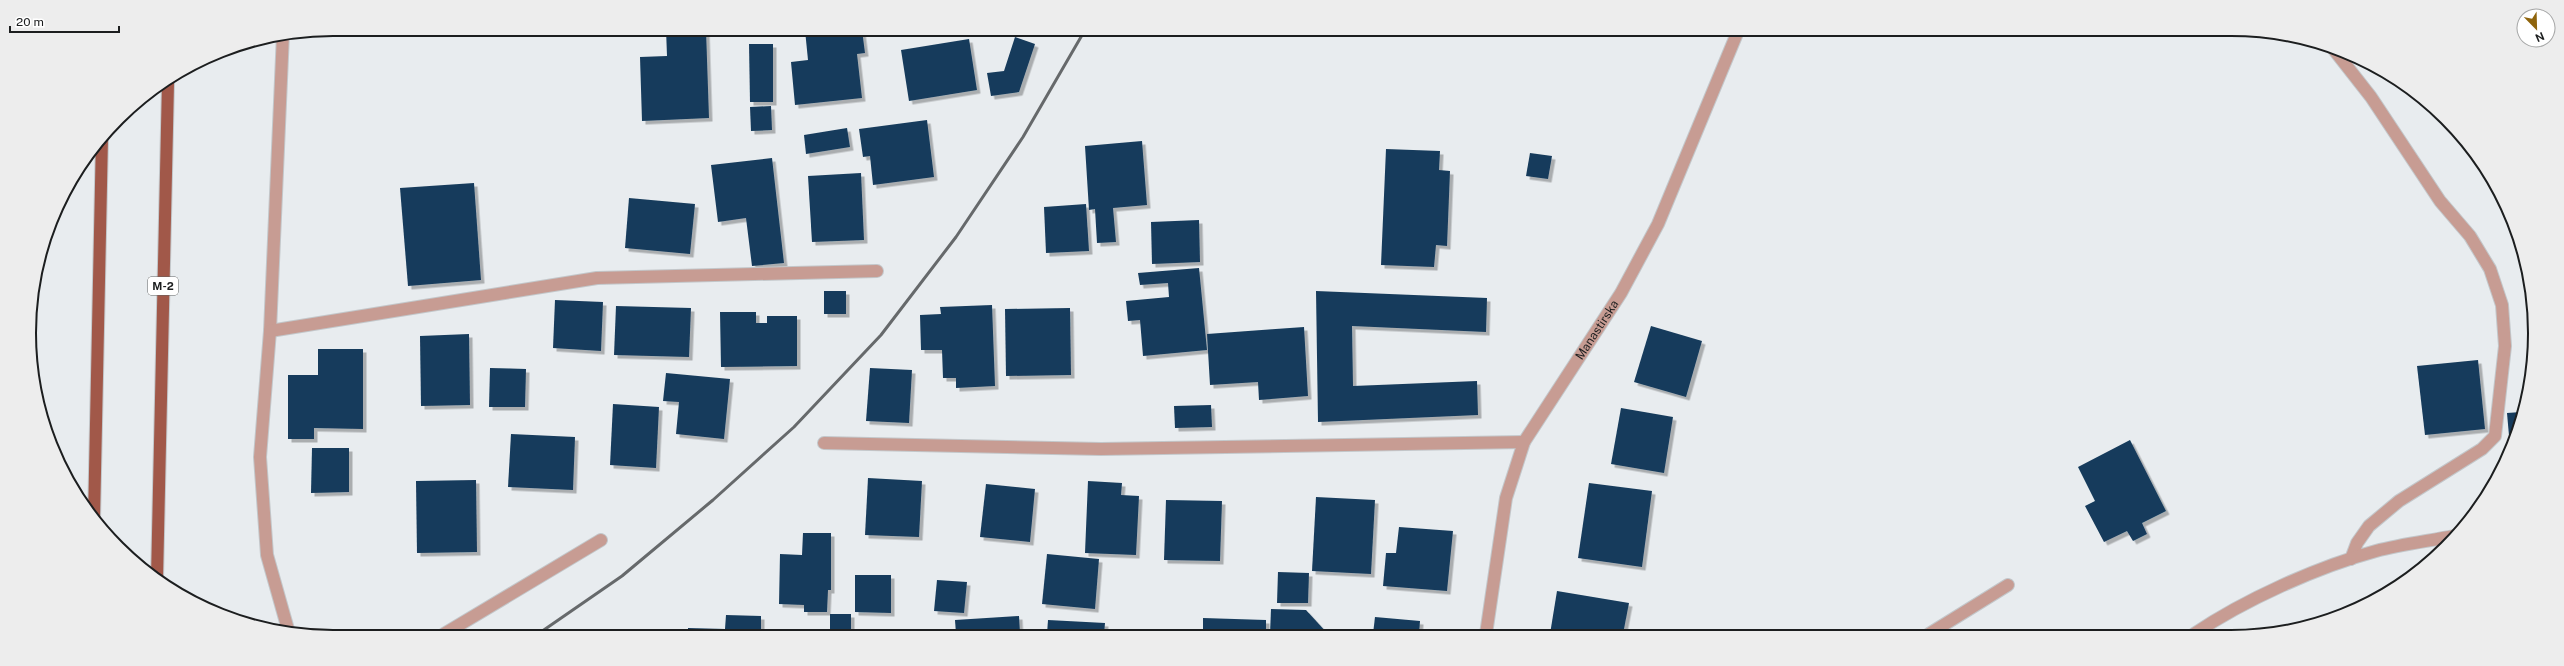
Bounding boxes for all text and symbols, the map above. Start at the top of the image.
scale bar [10,8,119,34]
north arrow [2516,8,2556,48]
text: 20 m [16,15,44,29]
text: N [2534,30,2546,44]
road number: M-2 [148,277,178,295]
street label: Manastirska [1572,297,1621,362]

